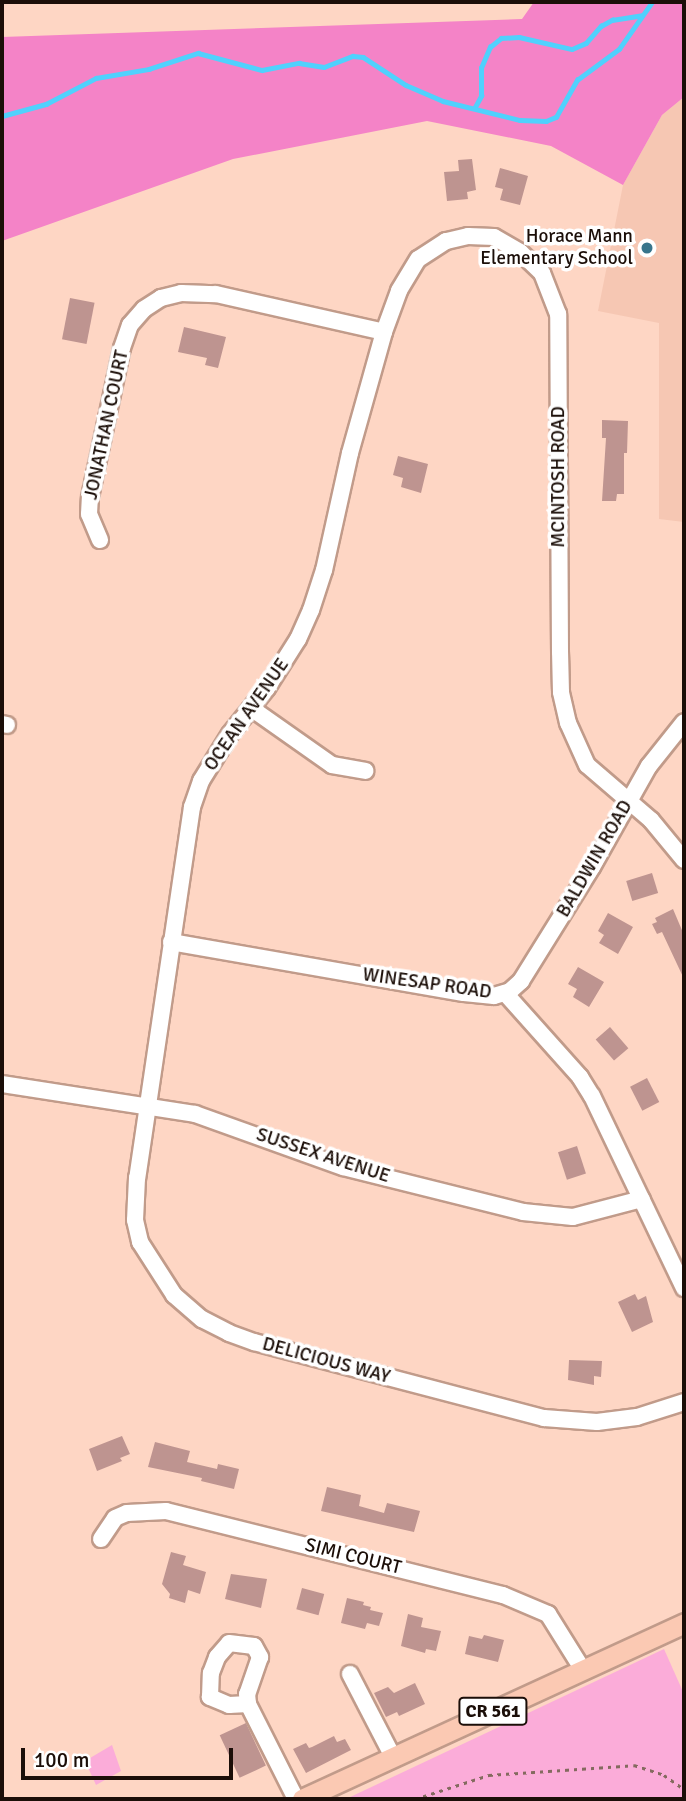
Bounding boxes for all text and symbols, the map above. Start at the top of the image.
place label: Horace Mann Elementary School [480,226,633,270]
marker: Horace Mann Elementary School [639,240,655,256]
street label: JONATHAN COURT [80,348,134,502]
street label: MCINTOSH ROAD [548,406,570,548]
street label: OCEAN AVENUE [200,654,294,776]
street label: BALDWIN ROAD [552,796,638,922]
street label: WINESAP ROAD [361,964,493,1004]
street label: SUSSEX AVENUE [253,1124,393,1188]
street label: DELICIOUS WAY [260,1333,392,1389]
street label: SIMI COURT [303,1534,403,1580]
road number: CR 561 [458,1696,528,1726]
scale bar [24,1734,236,1778]
text: 100 m [34,1747,89,1773]

